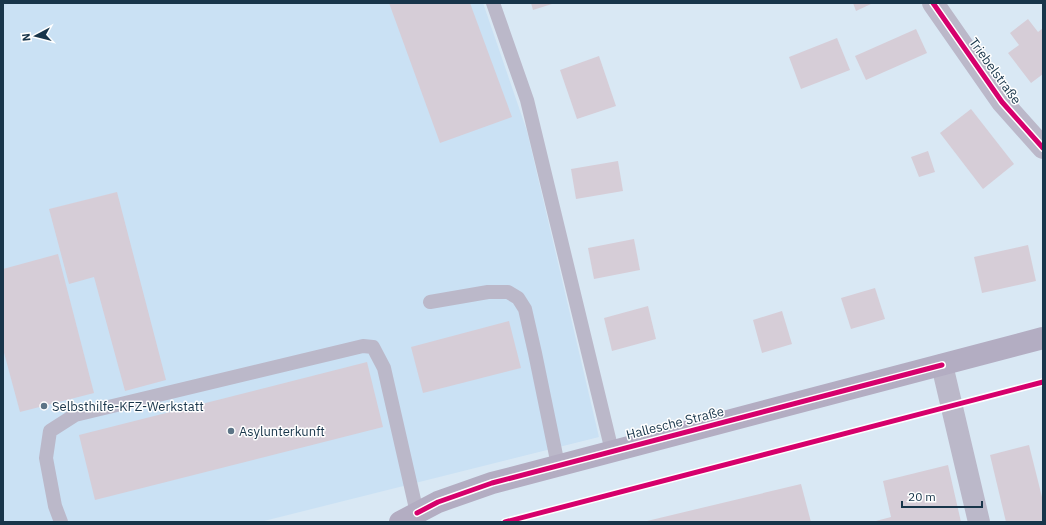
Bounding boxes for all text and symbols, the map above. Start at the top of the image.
north arrow [16,16,56,56]
text: N [19,32,34,42]
street label: Triebelstraße [965,34,1025,108]
place label: Selbsthilfe-KFZ-Werkstatt [52,398,204,415]
marker: Selbsthilfe-KFZ-Werkstatt [39,401,49,411]
street label: Hallesche Straße [624,403,726,443]
place label: Asylunterkunft [239,423,325,440]
marker: Asylunterkunft [226,426,236,436]
scale bar [902,483,982,509]
text: 20 m [908,489,936,504]

